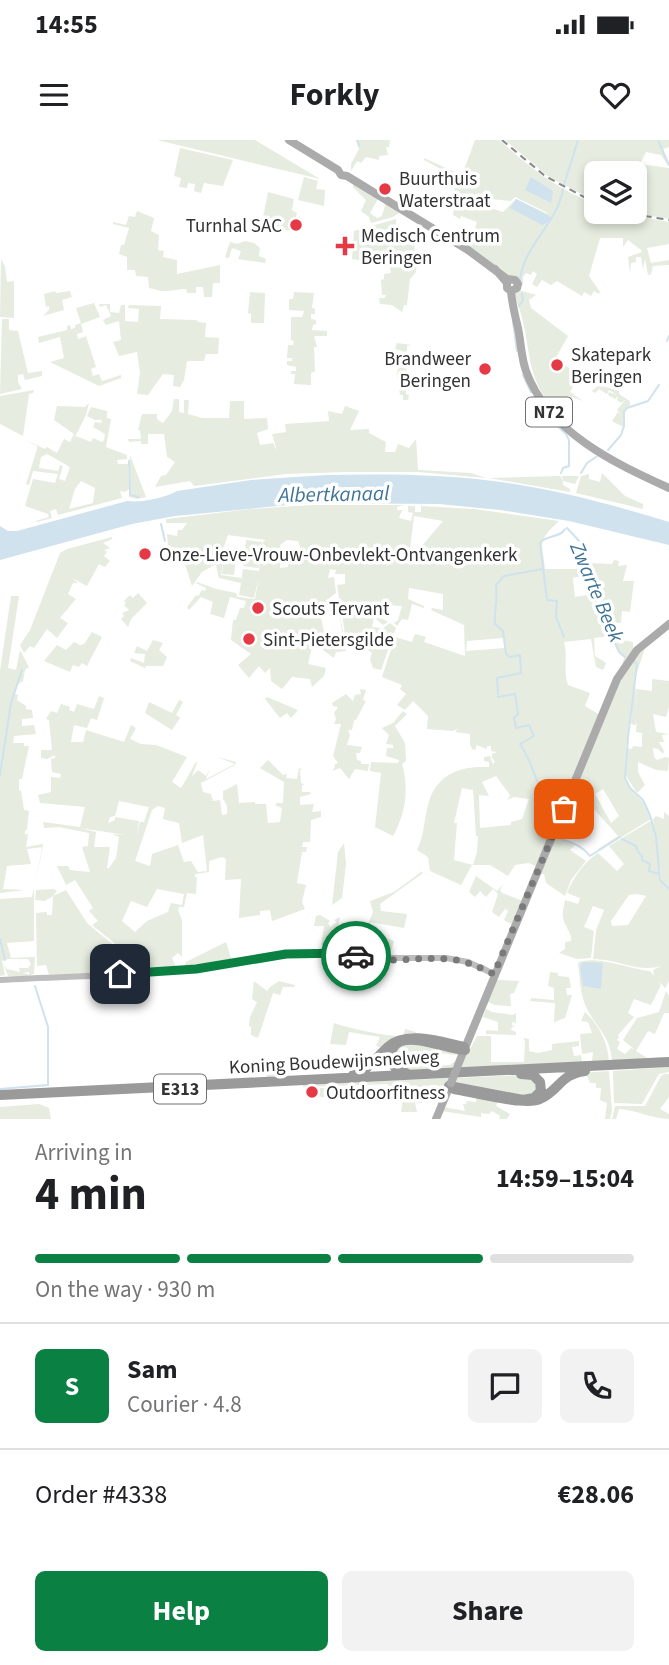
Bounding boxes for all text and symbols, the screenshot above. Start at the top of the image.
text: 14:55 [35,6,98,43]
text: Forkly [289,72,380,118]
icon: menu [35,76,73,114]
icon: heart [596,76,634,114]
map controls [584,161,647,224]
button: layers [584,161,647,224]
place label: Buurthuis Waterstraat [399,166,491,215]
marker: Buurthuis Waterstraat [377,181,393,197]
place label: Turnhal SAC [186,213,282,240]
marker: Turnhal SAC [288,217,304,233]
place label: Medisch Centrum Beringen [361,223,500,272]
marker: Medisch Centrum Beringen [335,236,355,256]
place label: Skatepark Beringen [571,342,652,391]
place label: Brandweer Beringen [384,346,471,395]
marker: Skatepark Beringen [549,357,565,373]
marker: Brandweer Beringen [477,361,493,377]
road number: N72 [526,398,572,426]
water label: Albertkanaal [276,478,390,510]
water label: Zwarte Beek [562,536,632,648]
place label: Onze-Lieve-Vrouw-Onbevlekt-Ontvangenkerk [159,542,518,569]
marker: Onze-Lieve-Vrouw-Onbevlekt-Ontvangenkerk [137,546,153,562]
place label: Scouts Tervant [272,596,390,623]
marker: Scouts Tervant [250,600,266,616]
place label: Sint-Pietersgilde [263,627,394,654]
marker: Sint-Pietersgilde [241,631,257,647]
pin [534,779,594,839]
icon: bag [545,790,583,828]
courier [321,921,391,991]
icon: car [337,937,375,975]
pin [90,944,150,1004]
icon: home [101,955,139,993]
street label: Koning Boudewijnsnelweg [228,1043,440,1081]
road number: E313 [154,1074,206,1104]
place label: Outdoorfitness [326,1080,445,1107]
marker: Outdoorfitness [304,1084,320,1100]
text: Arriving in [35,1136,133,1169]
text: 14:59–15:04 [496,1160,634,1197]
text: 4 min [35,1162,147,1227]
text: On the way · 930 m [35,1273,215,1306]
button: chat [468,1349,542,1423]
button: phone [560,1349,634,1423]
text: Sam [127,1351,177,1388]
text: S [65,1368,79,1405]
text: Courier · 4.8 [127,1388,242,1421]
text: Order #4338 [35,1476,167,1513]
text: €28.06 [558,1476,634,1513]
button: Help [35,1571,328,1651]
button: Share [342,1571,634,1651]

